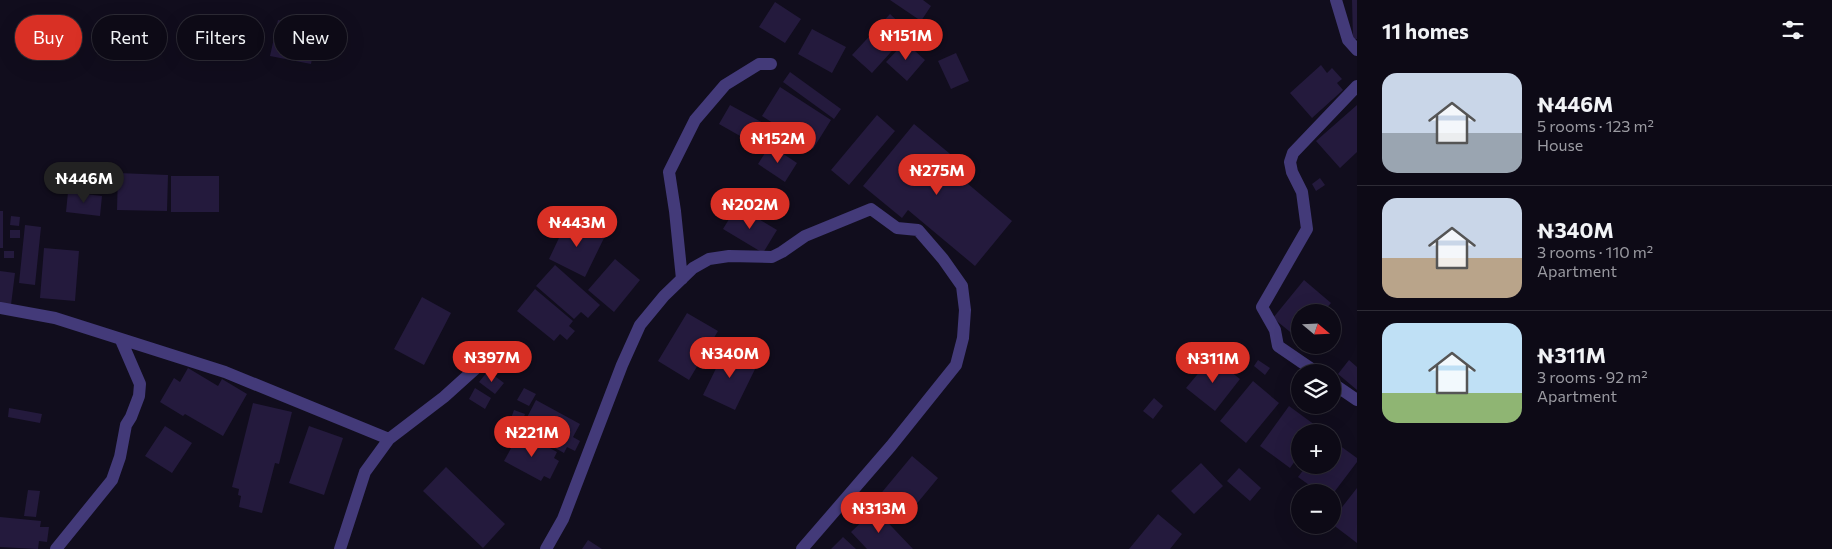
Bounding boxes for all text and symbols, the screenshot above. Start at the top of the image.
chip: Buy [15,15,82,60]
chip: Rent [92,15,167,60]
chip: Filters [177,15,264,60]
chip: New [274,15,347,60]
icon: filters [1779,16,1807,44]
pin: ₦151M [871,18,941,61]
text: 11 homes [1382,18,1469,43]
text: ₦151M [880,25,932,44]
text: ₦446M [1537,91,1613,116]
icon: home [1422,93,1482,153]
text: 5 rooms · 123 m² [1537,116,1654,135]
pin: ₦152M [743,121,813,164]
text: ₦152M [751,128,805,147]
text: House [1537,135,1583,154]
pin: ₦275M [902,154,972,196]
text: ₦275M [909,160,965,179]
pin: ₦446M [49,162,119,204]
text: ₦446M [55,168,113,187]
pin: ₦202M [715,188,785,230]
text: ₦202M [722,194,778,213]
pin: ₦443M [542,206,612,248]
text: ₦443M [548,212,606,231]
text: ₦340M [1537,217,1614,242]
icon: home [1422,218,1482,278]
text: 3 rooms · 110 m² [1537,242,1653,261]
text: Apartment [1537,261,1617,280]
north arrow [1291,304,1341,354]
map controls [1291,304,1341,534]
pin: ₦340M [695,336,765,379]
pin: ₦397M [457,340,527,383]
pin: ₦311M [1178,342,1248,384]
text: ₦311M [1537,342,1606,367]
text: ₦340M [701,343,759,362]
icon: home [1422,343,1482,403]
text: ₦397M [464,347,520,366]
text: ₦311M [1187,348,1239,367]
button: layers [1291,364,1341,414]
text: 3 rooms · 92 m² [1537,367,1648,386]
text: Apartment [1537,386,1617,405]
pin: ₦221M [497,416,567,458]
text: ₦221M [505,422,559,441]
button: + [1291,424,1341,474]
button: − [1291,484,1341,534]
pin: ₦313M [844,492,914,534]
text: ₦313M [852,498,906,517]

